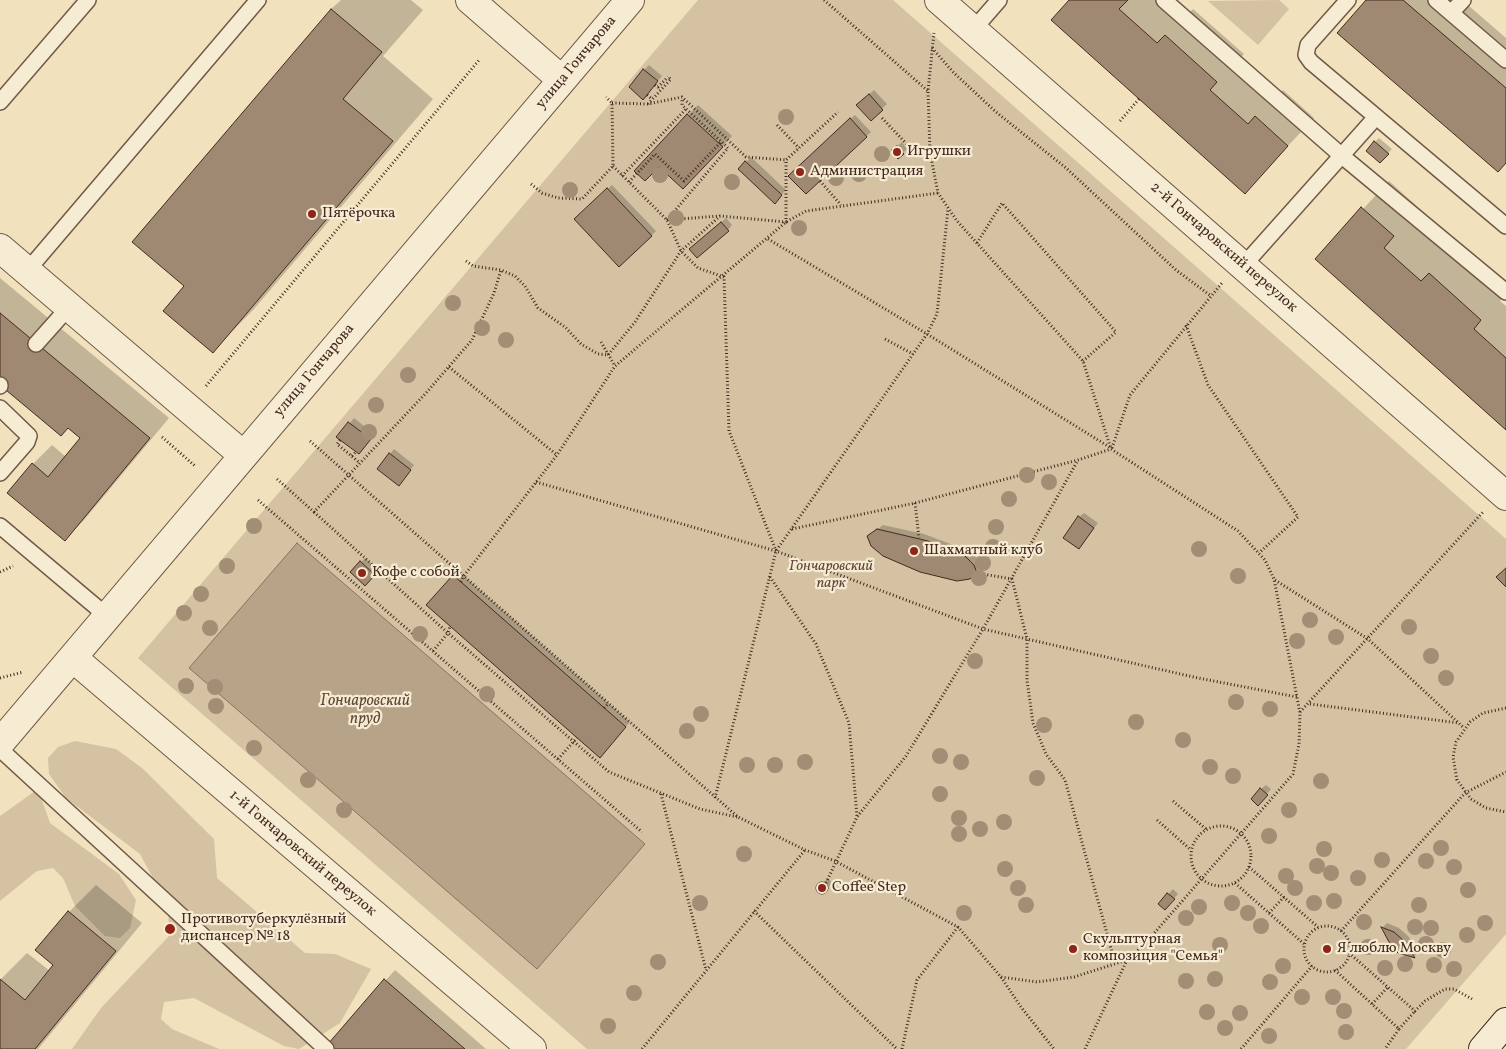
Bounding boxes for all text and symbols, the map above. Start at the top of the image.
street label: улица Гончарова [533,13,621,113]
place label: Игрушки [907,143,971,161]
marker: Игрушки [891,146,903,158]
place label: Администрация [810,163,923,181]
marker: Администрация [794,166,806,178]
street label: 2-й Гончаровский переулок [1146,179,1300,317]
place label: Пятёрочка [322,205,396,223]
marker: Пятёрочка [306,208,318,220]
street label: улица Гончарова [271,321,359,421]
place label: Шахматный клуб [924,542,1043,560]
marker: Шахматный клуб [908,545,920,557]
park label: Гончаровский парк [789,558,873,593]
place label: Кофе с собой [372,564,460,582]
marker: Кофе с собой [356,567,368,579]
water label: Гончаровский пруд [320,692,410,730]
street label: 1-й Гончаровский переулок [225,787,379,921]
place label: Coffee Step [832,879,906,897]
marker: Coffee Step [816,882,828,894]
place label: Противотуберкулёзный диспансер № 18 [181,911,346,946]
marker: Противотуберкулёзный диспансер № 18 [163,922,177,936]
place label: Скульптурная композиция "Семья" [1083,931,1223,966]
place label: Я люблю Москву [1337,940,1451,958]
marker: Скульптурная композиция "Семья" [1067,943,1079,955]
marker: Я люблю Москву [1321,943,1333,955]

